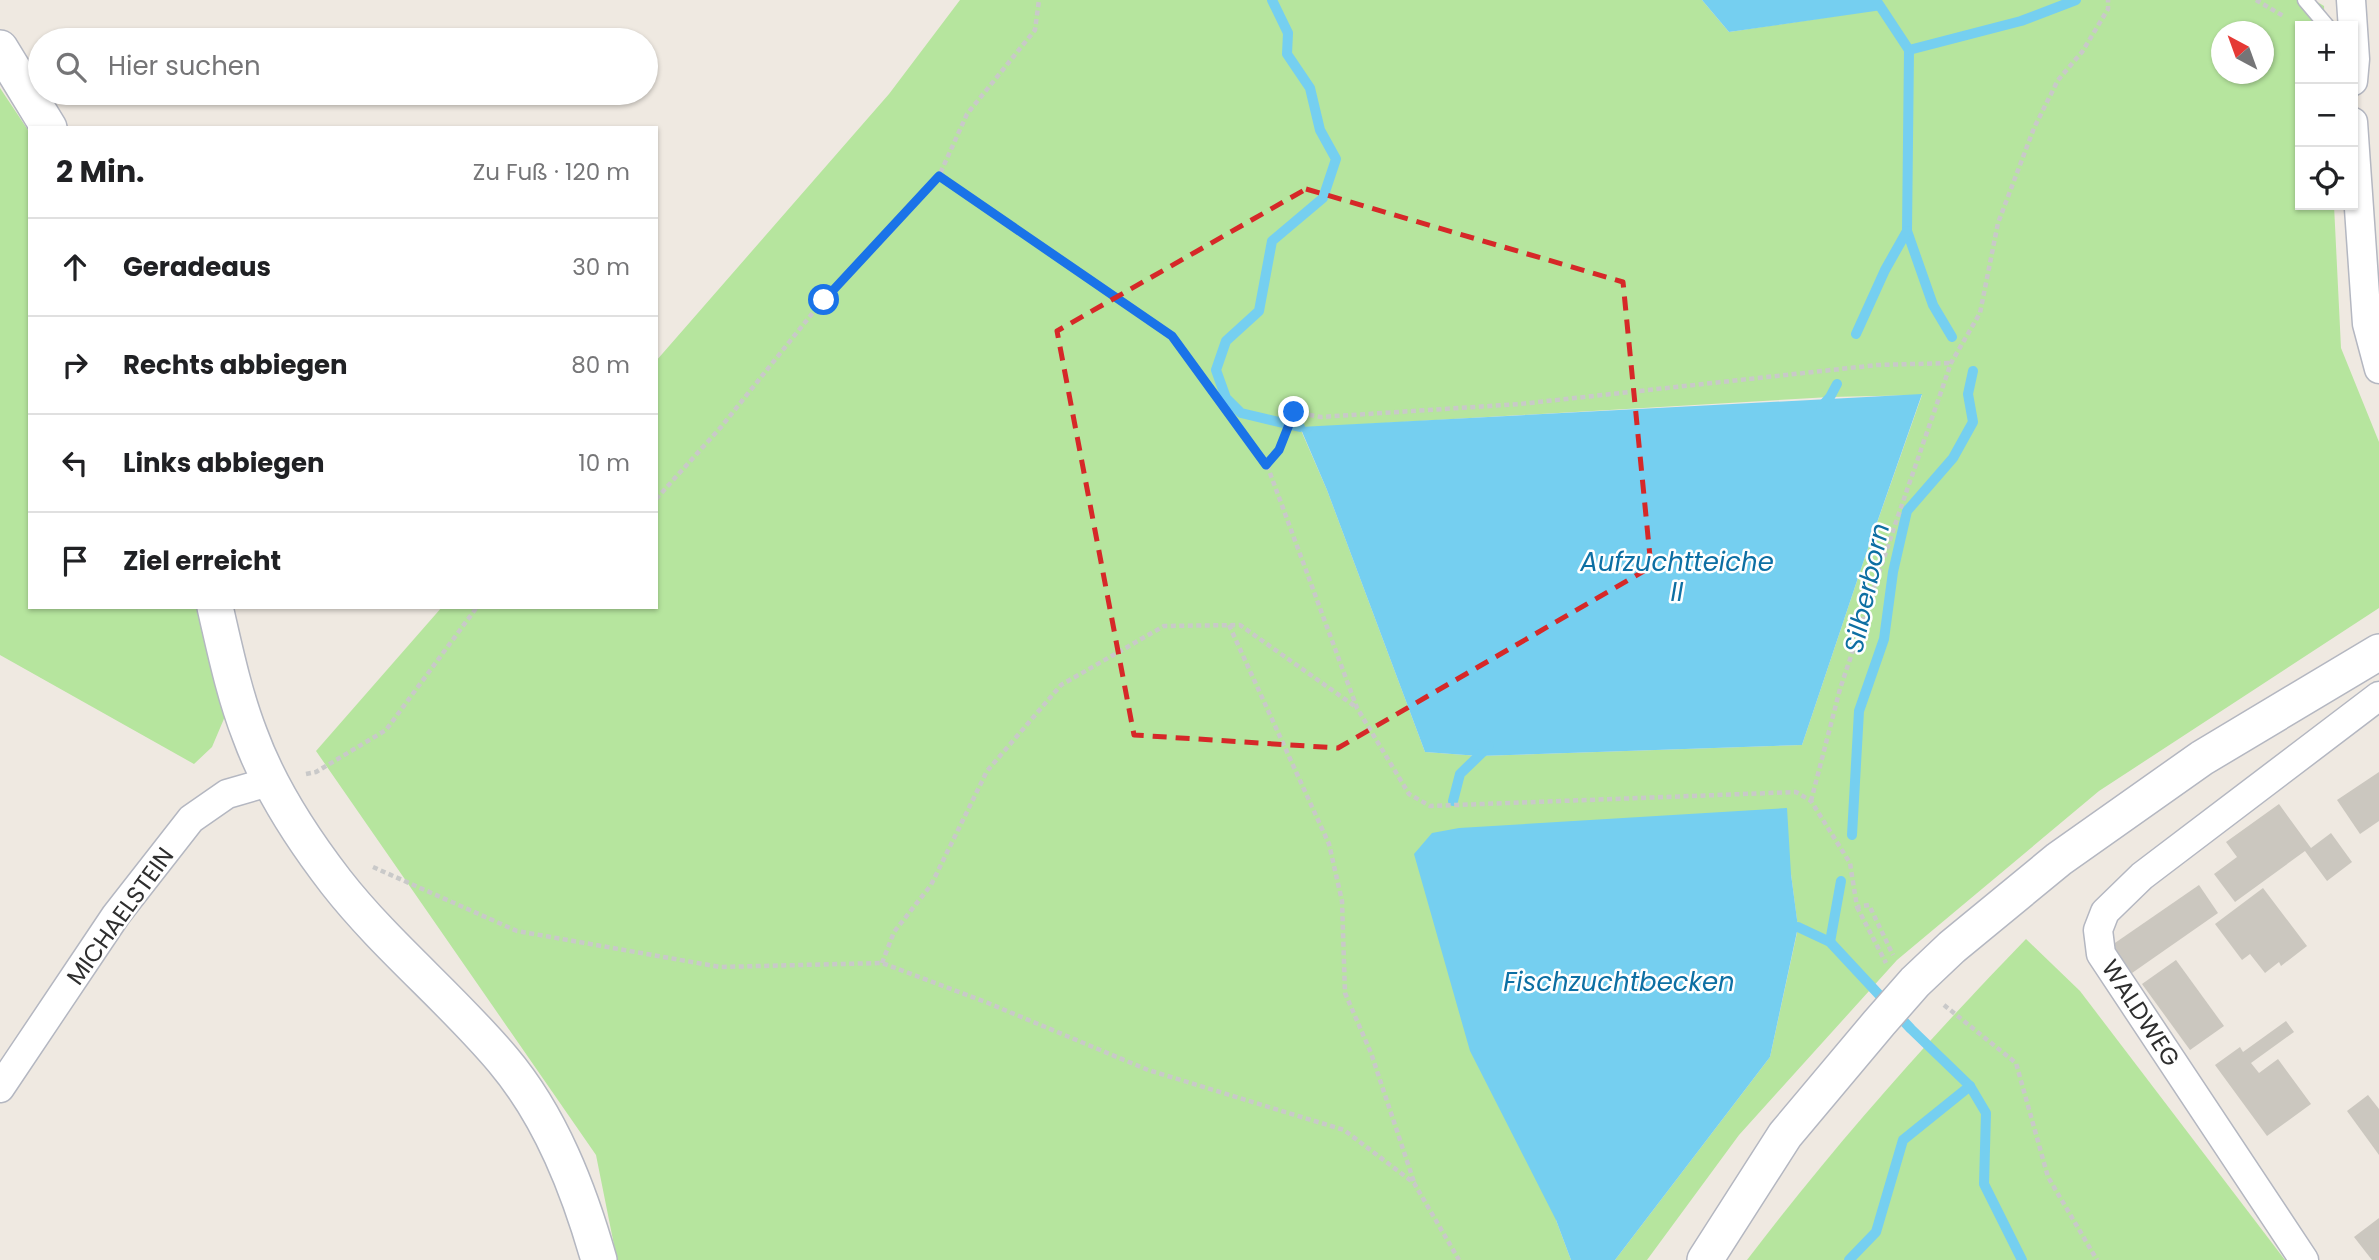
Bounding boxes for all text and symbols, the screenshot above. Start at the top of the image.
north arrow [2211,21,2274,84]
map controls [2295,21,2358,210]
button: + [2295,21,2358,84]
search box [28,28,658,105]
icon: search [52,48,90,86]
text: Hier suchen [108,48,261,84]
button: − [2295,84,2358,147]
button: locate [2295,147,2358,210]
text: 2 Min. [56,150,145,193]
text: Zu Fuß · 120 m [473,156,630,188]
icon: ahead [56,248,94,286]
text: Geradeaus [123,249,271,285]
text: 30 m [572,251,630,283]
route start [808,284,839,315]
icon: right [56,346,94,384]
text: Rechts abbiegen [123,347,348,383]
text: 80 m [571,349,630,381]
route end [1278,396,1309,427]
icon: left [56,444,94,482]
text: Links abbiegen [123,445,325,481]
text: 10 m [578,447,630,479]
water label: Silberborn [1836,520,1898,656]
icon: arrive [56,542,94,580]
text: Ziel erreicht [123,543,281,579]
water label: Aufzuchtteiche II [1579,544,1774,610]
street label: MICHAELSTEIN [59,840,181,992]
street label: WALDWEG [2094,953,2188,1073]
water label: Fischzuchtbecken [1503,964,1735,1000]

